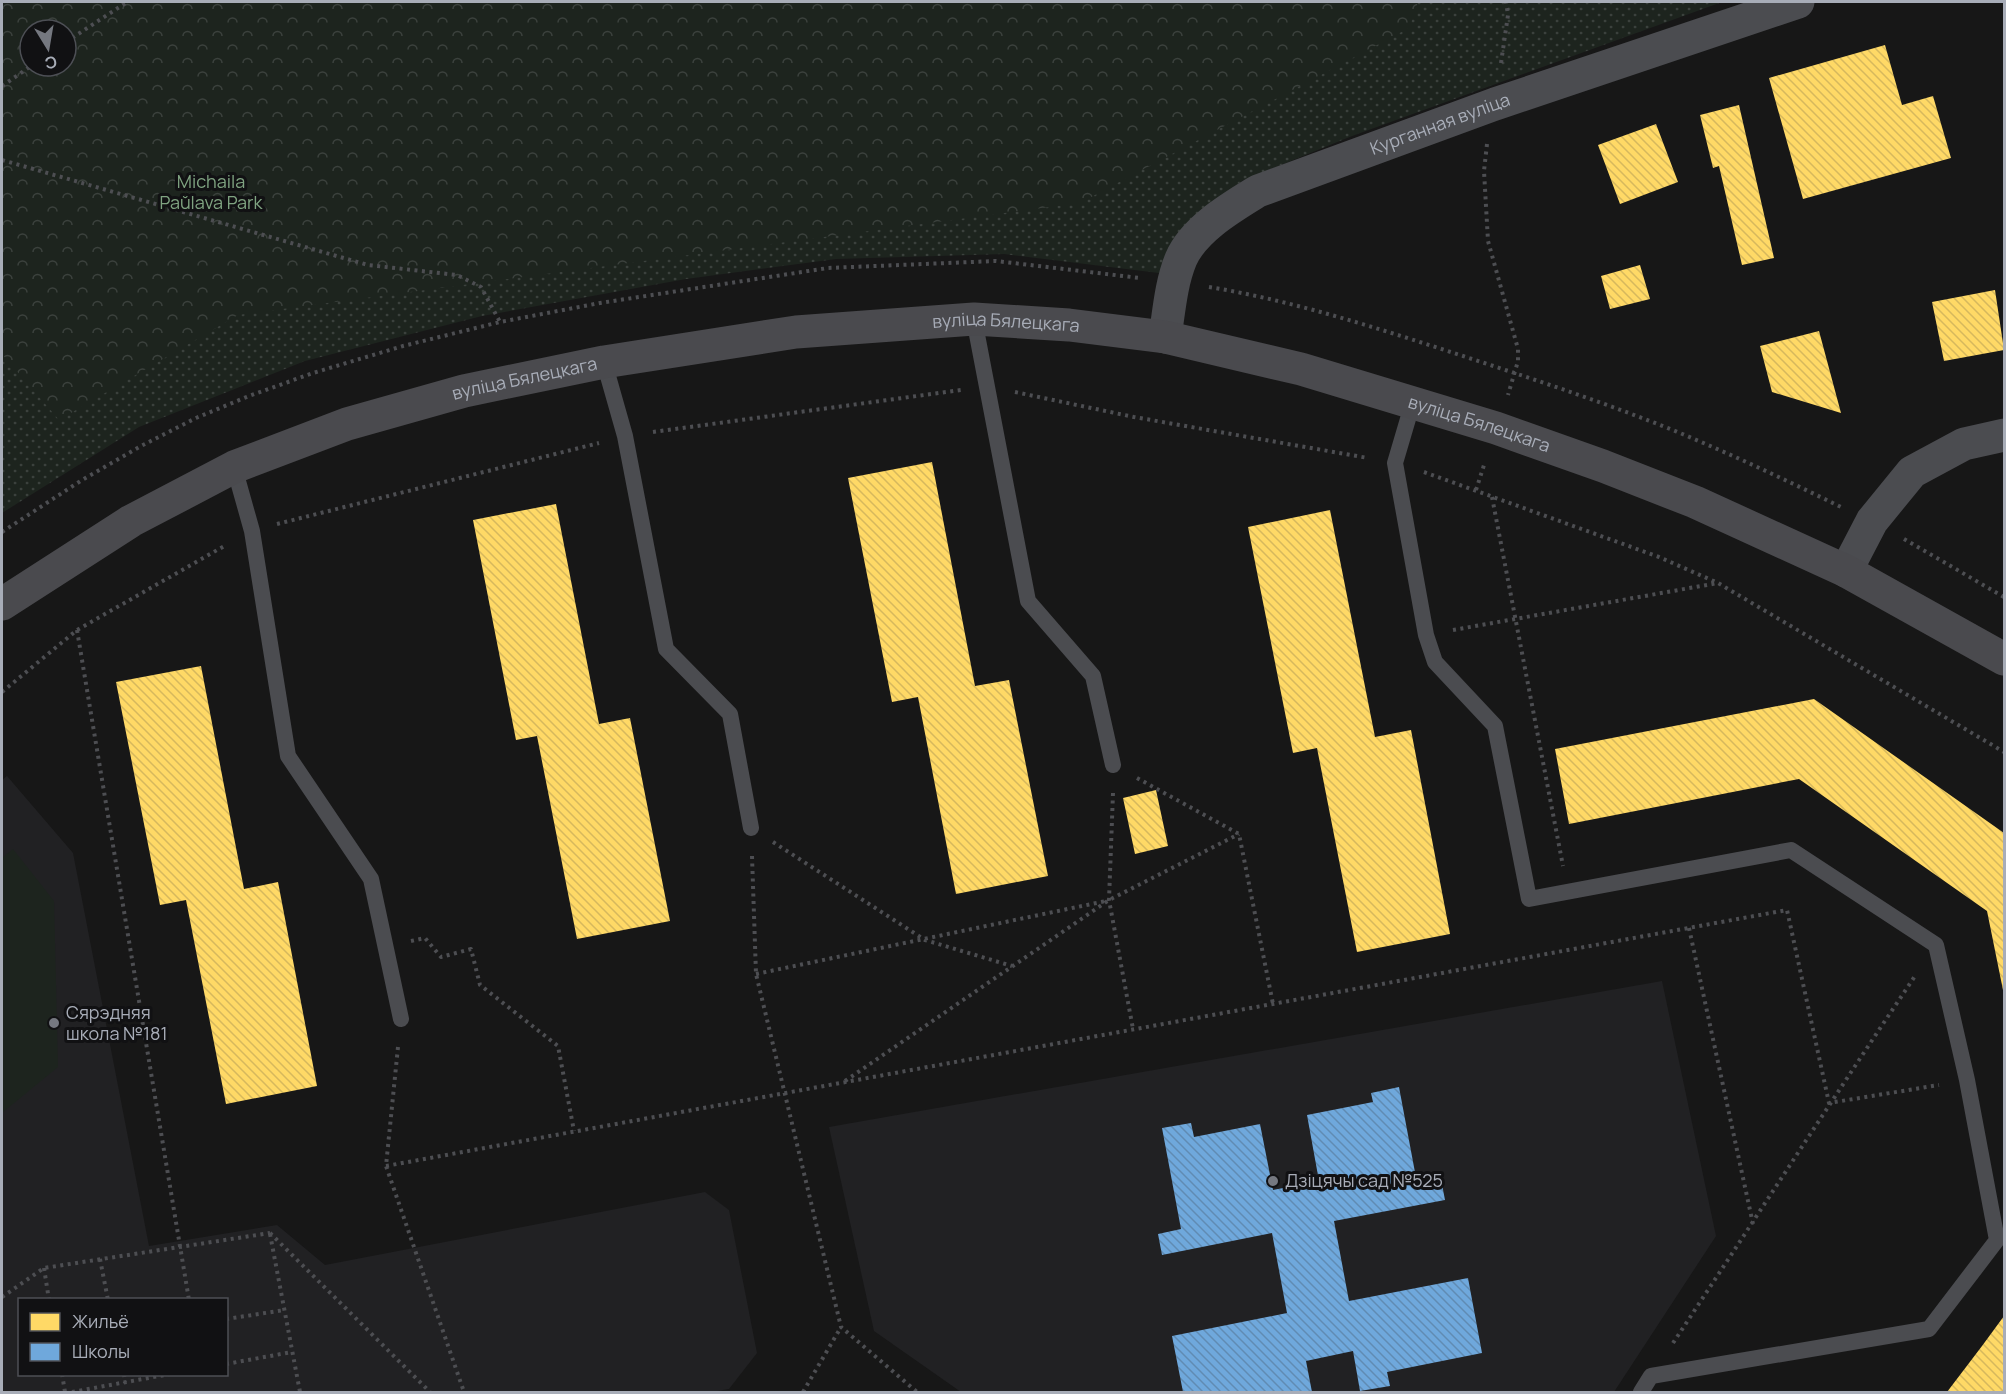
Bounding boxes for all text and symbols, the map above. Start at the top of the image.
north arrow [18,18,78,78]
text: С [43,51,59,75]
street label: Курганная вуліца [1366,87,1513,160]
park label: Michaila Paŭlava Park [159,169,264,214]
street label: вуліца Бялецкага [931,306,1081,337]
street label: вуліца Бялецкага [449,351,599,405]
street label: вуліца Бялецкага [1405,389,1554,457]
place label: Сярэдняя школа №181 [66,1000,167,1045]
marker: Сярэдняя школа №181 [47,1016,61,1030]
place label: Дзіцячы сад №525 [1285,1168,1443,1192]
marker: Дзіцячы сад №525 [1266,1174,1280,1188]
legend [18,1298,228,1376]
text: Жильё [72,1309,129,1333]
text: Школы [72,1339,130,1363]

